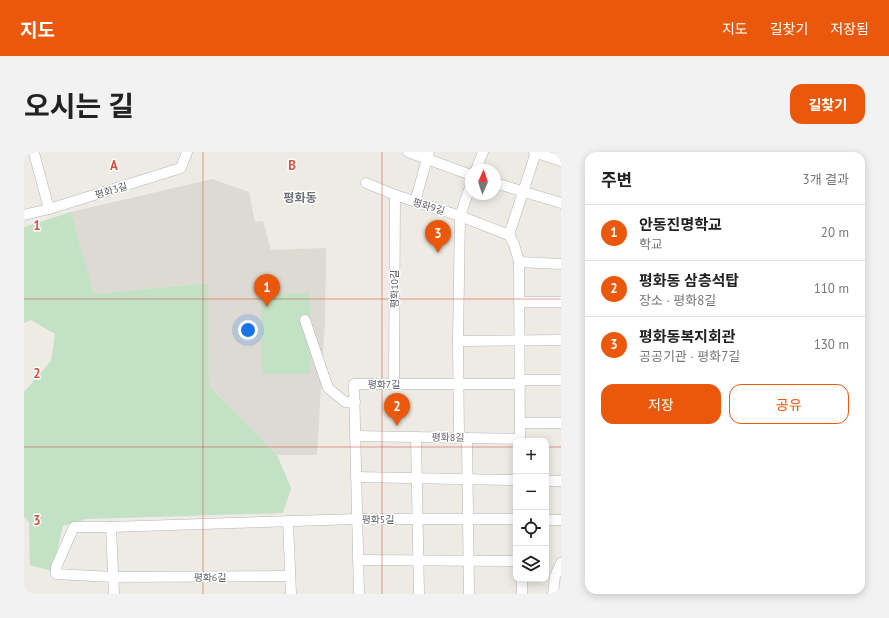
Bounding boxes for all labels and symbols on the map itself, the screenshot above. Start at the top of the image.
text: A [110,157,118,174]
text: B [288,157,296,174]
north arrow [465,164,501,200]
street label: 평화3길 [93,179,129,202]
district label: 평화동 [283,190,317,205]
street label: 평화9길 [411,195,447,218]
text: 1 [33,217,41,234]
pin: 3 [425,220,451,253]
street label: 평화10길 [388,270,401,308]
pin: 1 [254,274,280,307]
your location [238,320,258,340]
text: 2 [33,365,41,382]
street label: 평화7길 [367,378,401,391]
pin: 2 [384,393,410,426]
street label: 평화8길 [431,431,465,444]
text: 3 [33,512,41,529]
street label: 평화5길 [361,513,395,526]
street label: 평화6길 [193,571,227,584]

